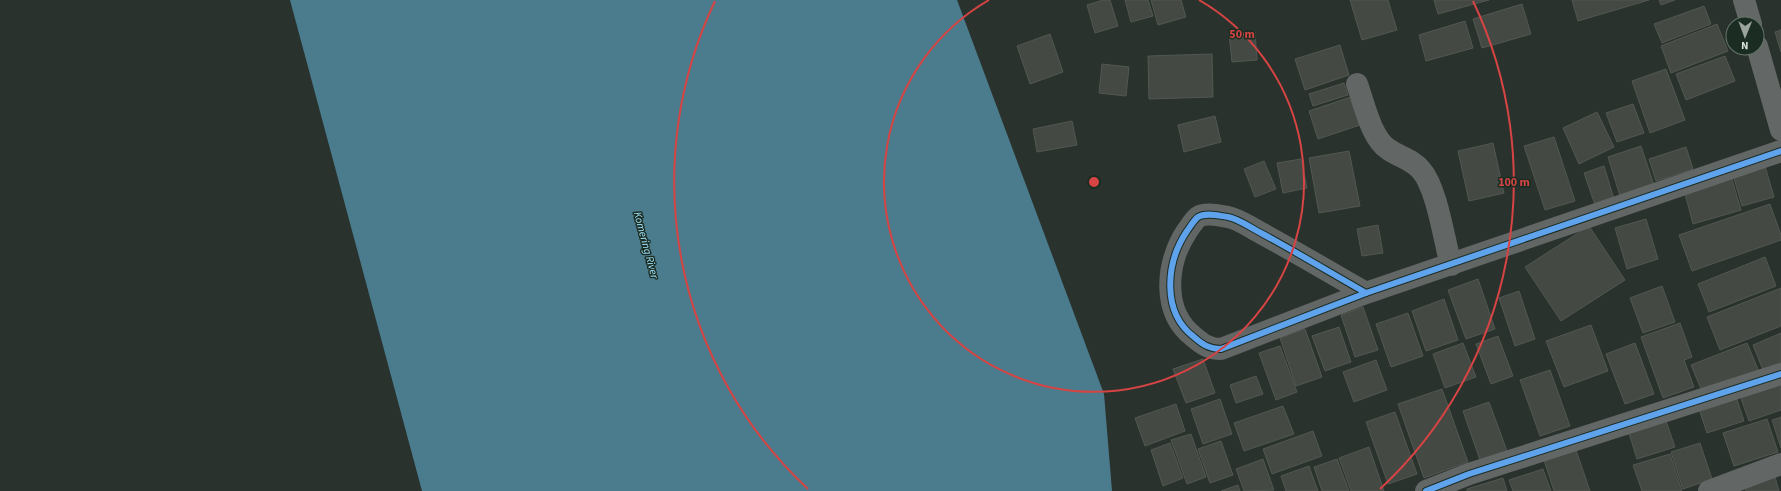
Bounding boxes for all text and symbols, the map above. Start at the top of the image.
north arrow [1725,16,1765,56]
text: 50 m [1229,26,1255,43]
text: N [1741,38,1749,53]
text: 100 m [1498,174,1530,191]
centre of rings [1087,175,1101,189]
water label: Komering River [630,210,662,281]

